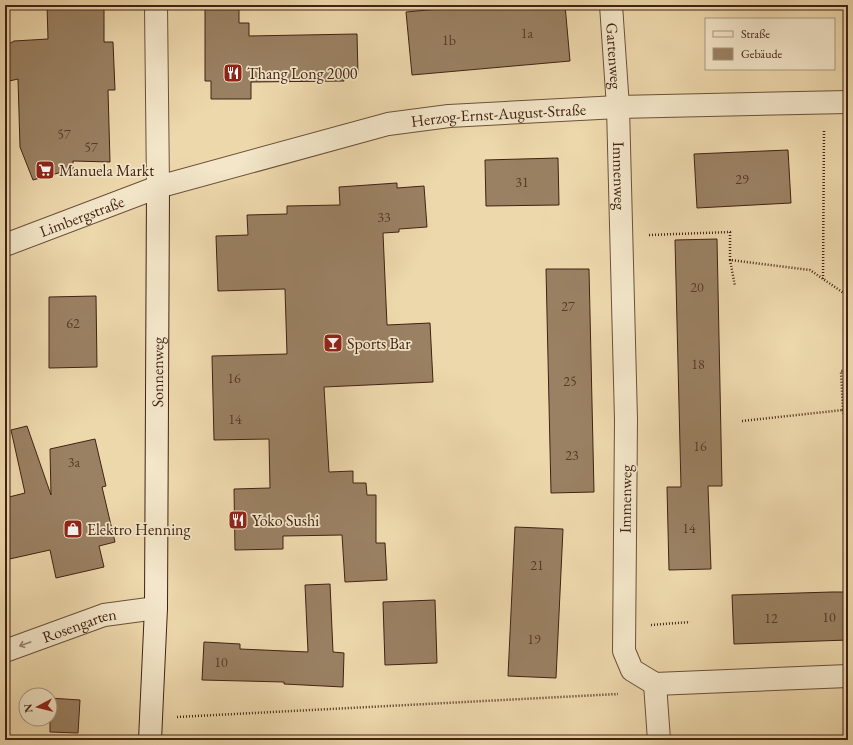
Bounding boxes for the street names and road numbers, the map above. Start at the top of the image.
street label: Gartenweg [601,22,627,91]
street label: Herzog-Ernst-August-Straße [410,99,586,132]
street label: Immenweg [608,141,631,211]
street label: Limbergstraße [37,191,127,242]
street label: Sonnenweg [147,336,168,407]
street label: Immenweg [614,464,637,533]
street label: Rosengarten [39,603,118,648]

